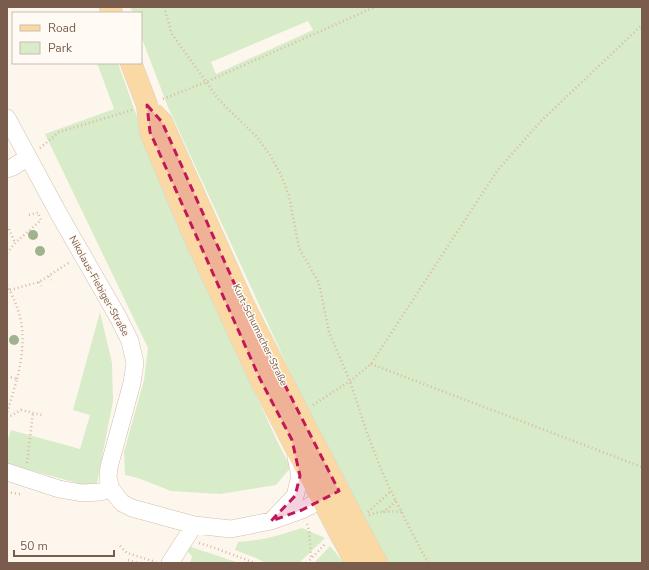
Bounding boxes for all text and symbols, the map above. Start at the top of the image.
legend [12,12,142,64]
text: Road [48,20,76,36]
text: Park [48,40,73,56]
street label: Nikolaus-Fiebiger-Straße [66,233,132,339]
street label: Kurt-Schumacher-Straße [229,282,291,388]
scale bar [14,532,114,558]
text: 50 m [20,538,48,554]

